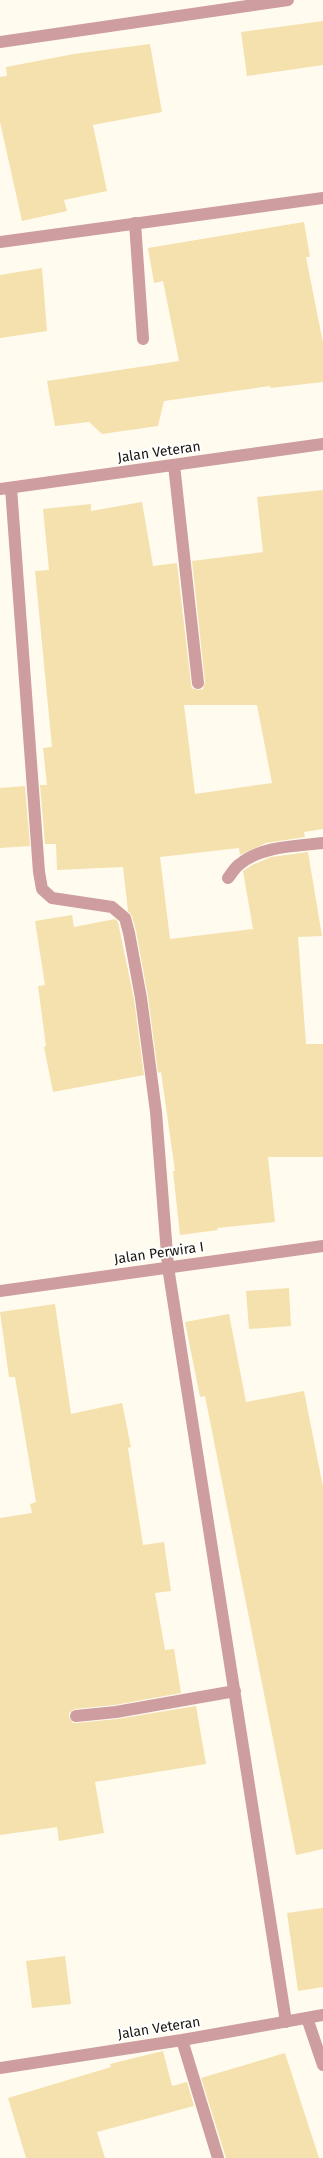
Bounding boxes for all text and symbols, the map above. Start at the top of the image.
street label: Jalan Veteran [116,438,202,466]
street label: Jalan Perwira I [113,1238,205,1268]
street label: Jalan Veteran [116,2013,202,2043]

